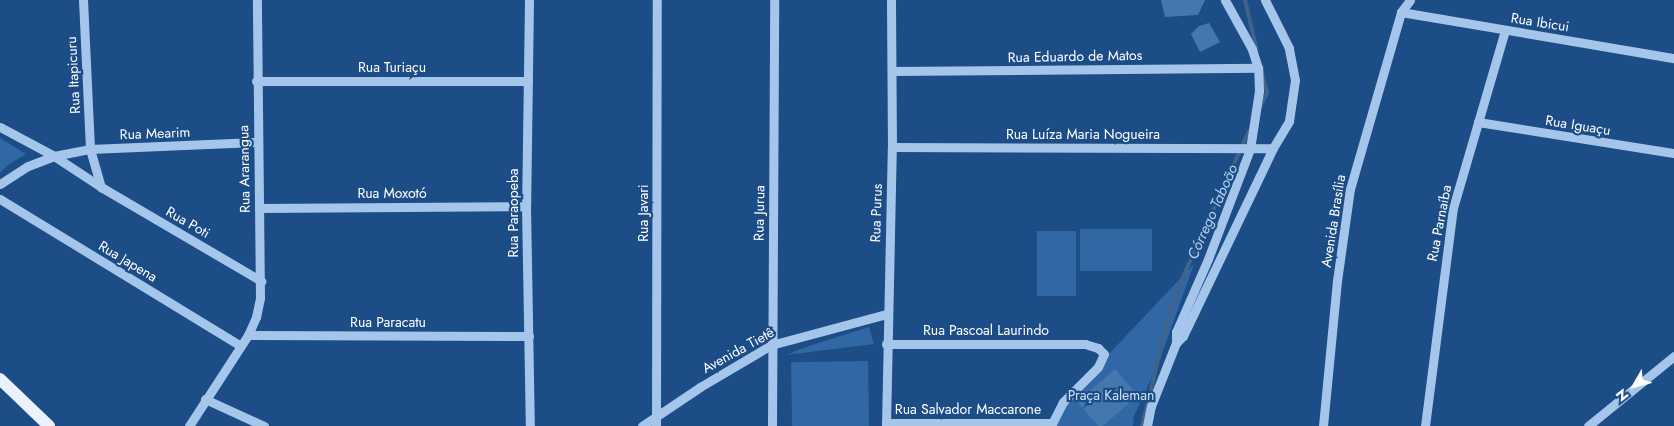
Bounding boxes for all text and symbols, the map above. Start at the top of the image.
street label: Rua Ibicui [1510,9,1570,35]
street label: Rua Itapicuru [63,36,83,114]
street label: Rua Eduardo de Matos [1008,46,1142,66]
street label: Rua Turiaçu [358,59,426,75]
street label: Rua Iguaçu [1544,112,1612,138]
street label: Rua Mearim [119,123,191,143]
street label: Rua Ararangua [235,125,253,213]
street label: Rua Luíza Maria Nogueira [1006,126,1160,142]
water label: Córrego Taboão [1184,162,1242,262]
street label: Rua Paraopeba [505,168,521,258]
street label: Avenida Brasília [1317,173,1349,269]
street label: Rua Purus [867,183,885,243]
street label: Rua Parnaíba [1423,183,1455,263]
street label: Rua Javari [635,184,651,242]
street label: Rua Moxotó [357,185,427,201]
street label: Rua Jurua [750,185,768,241]
street label: Rua Poti [163,203,213,241]
street label: Rua Japena [96,237,160,285]
street label: Rua Paracatu [350,314,426,330]
street label: Rua Pascoal Laurindo [923,322,1049,338]
street label: Avenida Tietê [699,323,777,377]
north arrow [1609,361,1659,411]
text: N [1611,385,1633,406]
park label: Praça Kaleman [1068,387,1154,403]
street label: Rua Salvador Maccarone [895,401,1041,417]

